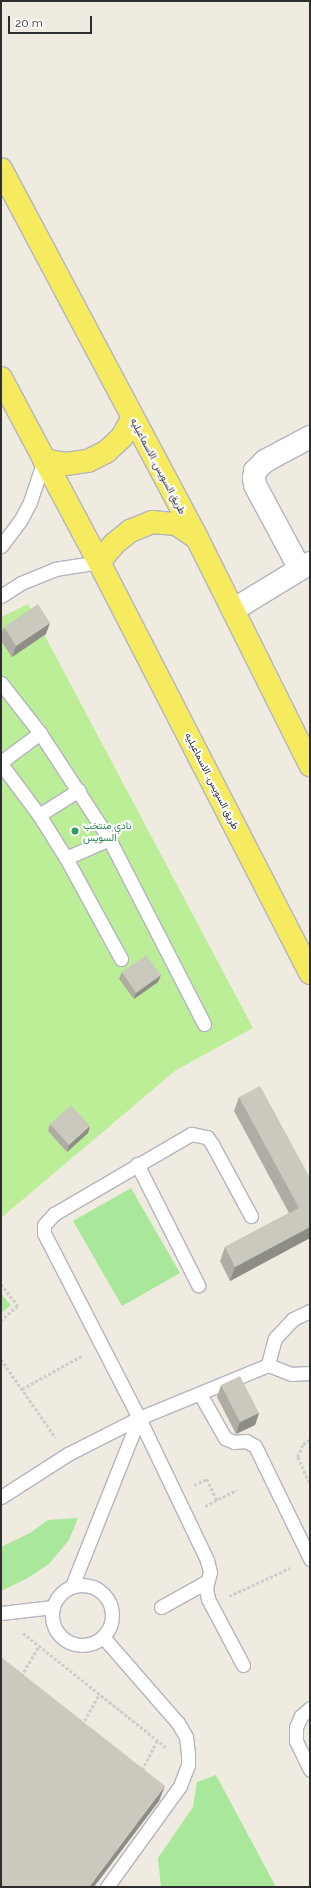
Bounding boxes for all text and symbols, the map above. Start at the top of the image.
scale bar [10,8,94,34]
text: 20 m [15,16,43,30]
street label: طريق السويس, الاسماعيليه [128,416,188,516]
street label: طريق السويس, الاسماعيليه [182,731,242,831]
place label: نادي منتخب السويس [83,819,131,842]
marker: نادي منتخب السويس [70,826,80,836]

